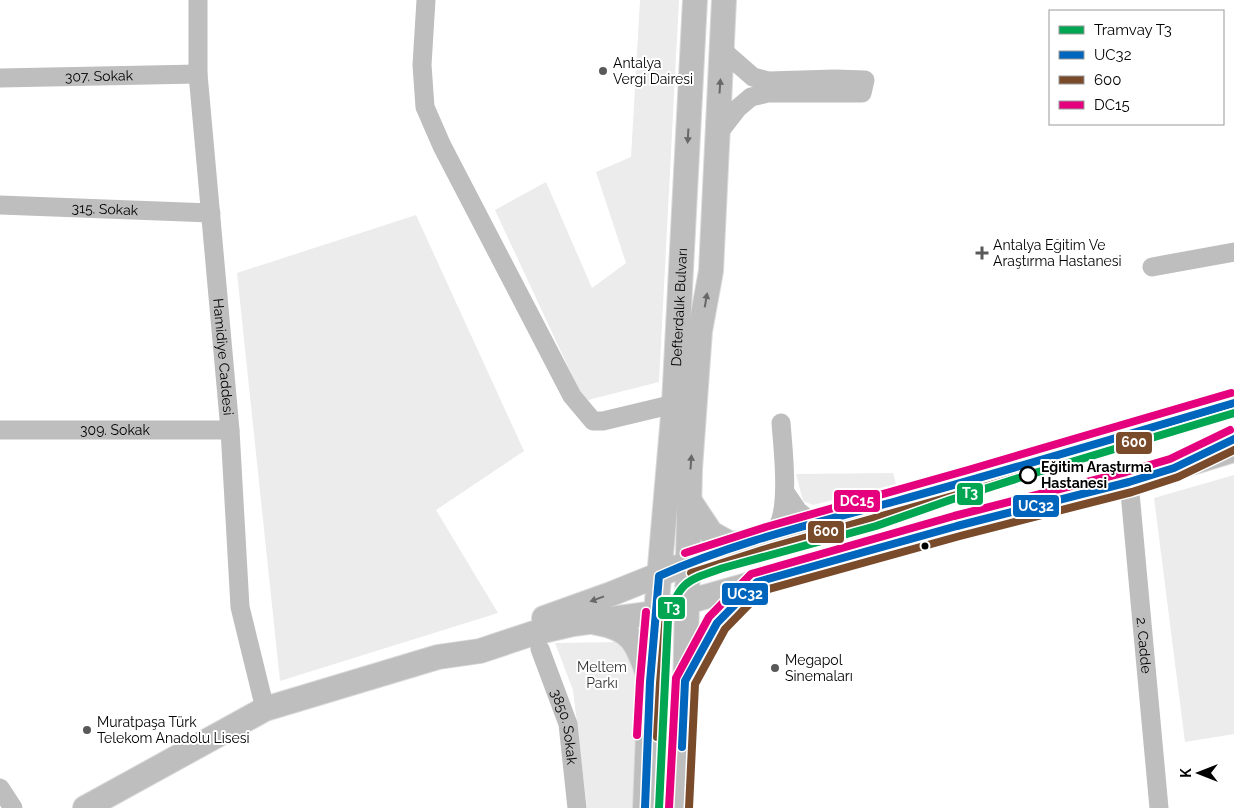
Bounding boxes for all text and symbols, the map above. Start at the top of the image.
legend [1049,10,1224,125]
text: Tramvay T3 [1094,21,1172,39]
text: UC32 [1094,46,1132,64]
place label: Antalya Vergi Dairesi [613,55,693,87]
marker: Antalya Vergi Dairesi [597,65,609,77]
street label: 307. Sokak [65,67,134,85]
text: 600 [1094,71,1121,89]
one-way arrow [716,78,724,94]
text: DC15 [1094,96,1130,114]
one-way arrow [683,128,691,144]
street label: 315. Sokak [71,200,139,218]
place label: Antalya Eğitim Ve Araştırma Hastanesi [993,237,1122,269]
marker: Antalya Eğitim Ve Araştırma Hastanesi [975,246,989,260]
street label: Defterdalık Bulvarı [668,248,690,367]
one-way arrow [702,292,710,308]
street label: Hamidiye Caddesi [210,298,237,416]
street label: 309. Sokak [80,422,150,438]
line badge: 600 [1115,431,1153,455]
text: 600 [1121,434,1147,450]
one-way arrow [687,454,695,470]
place label: Eğitim Araştırma Hastanesi [1041,459,1152,491]
marker: Eğitim Araştırma Hastanesi [1019,466,1037,484]
line badge: T3 [956,482,984,506]
text: T3 [962,485,978,501]
line badge: DC15 [833,489,881,513]
text: DC15 [840,493,874,509]
line badge: UC32 [1012,494,1060,518]
text: UC32 [1018,498,1054,514]
line badge: 600 [807,520,845,544]
text: 600 [813,523,839,539]
unlabelled marker [920,541,930,551]
line badge: UC32 [721,582,769,606]
text: UC32 [727,586,763,602]
one-way arrow [589,596,604,604]
line badge: T3 [657,596,686,620]
text: T3 [664,600,680,616]
street label: 2. Cadde [1133,616,1155,674]
place label: Megapol Sinemaları [785,652,853,684]
park label: Meltem Parkı [577,659,627,691]
marker: Megapol Sinemaları [769,662,781,674]
street label: 3850. Sokak [548,687,580,766]
place label: Muratpaşa Türk Telekom Anadolu Lisesi [97,714,250,746]
marker: Muratpaşa Türk Telekom Anadolu Lisesi [81,724,93,736]
north arrow [1174,748,1224,798]
text: K [1178,768,1194,778]

